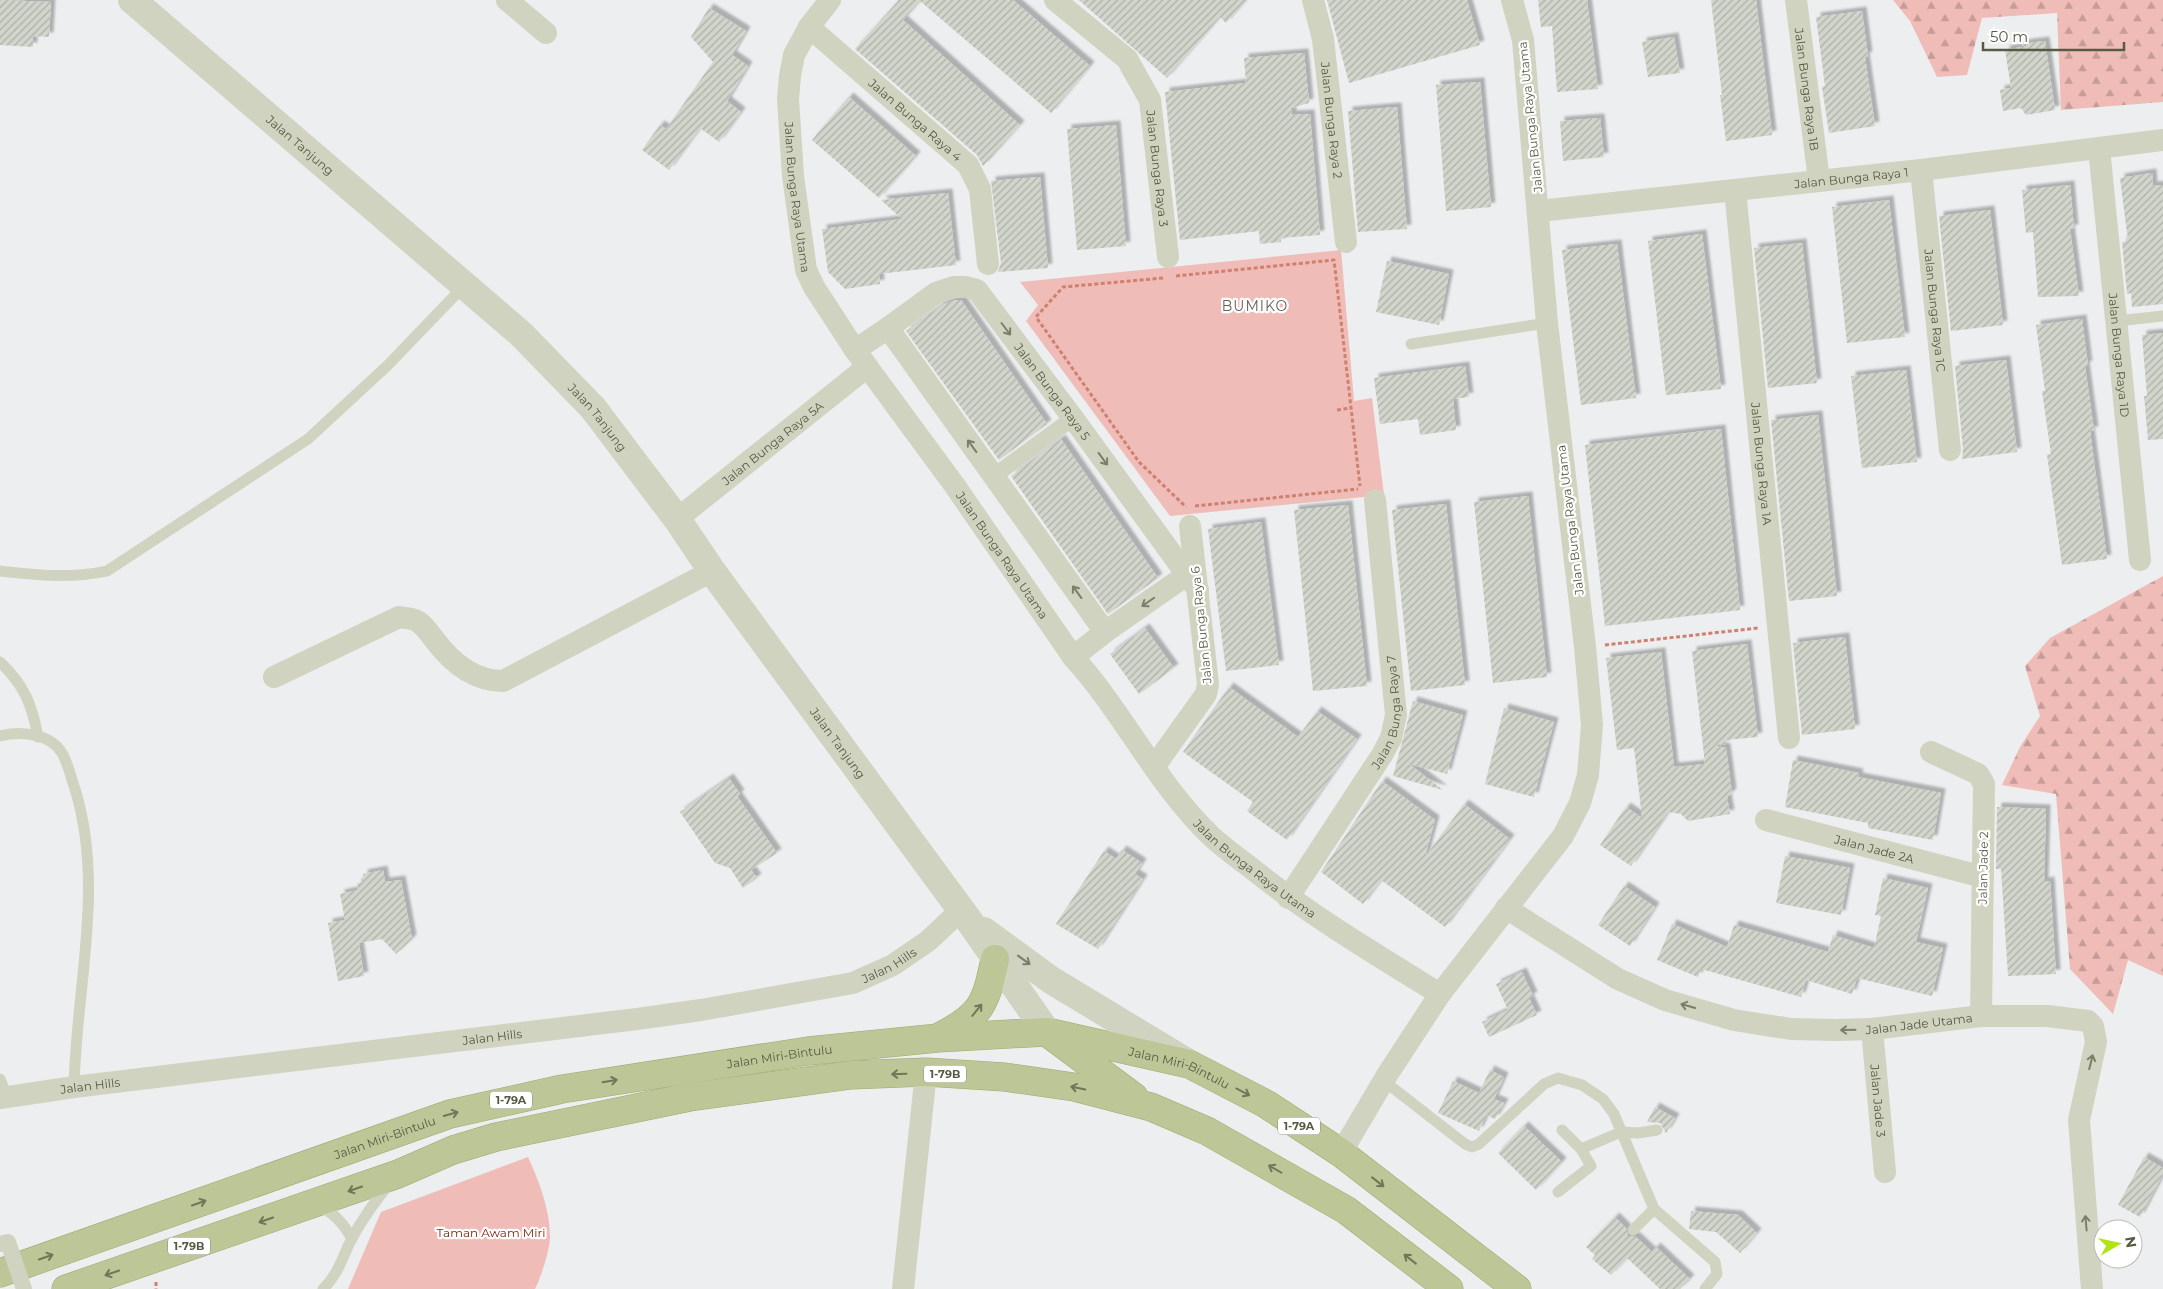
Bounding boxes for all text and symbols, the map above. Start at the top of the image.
scale bar [1983,20,2124,52]
street label: Jalan Bunga Raya 1B [1792,26,1823,152]
text: 50 m [1990,27,2028,46]
street label: Jalan Bunga Raya Utama [1515,41,1545,194]
street label: Jalan Bunga Raya 2 [1318,60,1346,180]
street label: Jalan Bunga Raya 4 [865,74,965,164]
street label: Jalan Bunga Raya 3 [1144,108,1172,228]
street label: Jalan Tanjung [263,111,337,178]
street label: Jalan Bunga Raya Utama [782,120,814,273]
street label: Jalan Bunga Raya 1 [1792,164,1909,191]
street label: Jalan Bunga Raya 1C [1922,247,1949,373]
street label: Jalan Bunga Raya 1D [2106,291,2133,418]
district label: BUMIKO [1222,297,1288,315]
one-way arrow [1001,322,1011,336]
street label: Jalan Bunga Raya 5 [1011,339,1094,443]
street label: Jalan Tanjung [565,379,630,454]
street label: Jalan Bunga Raya 5A [718,397,826,489]
street label: Jalan Bunga Raya 1A [1748,401,1776,526]
one-way arrow [967,439,977,453]
street label: Jalan Bunga Raya Utama [1553,444,1587,597]
one-way arrow [1098,452,1109,465]
street label: Jalan Bunga Raya Utama [953,487,1052,622]
street label: Jalan Bunga Raya 6 [1187,566,1215,685]
one-way arrow [1071,586,1082,599]
one-way arrow [1141,597,1155,607]
street label: Jalan Bunga Raya 7 [1367,655,1404,772]
street label: Jalan Tanjung [807,704,869,781]
street label: Jalan Bunga Raya Utama [1190,815,1319,921]
street label: Jalan Jade 2A [1832,831,1916,866]
street label: Jalan Jade 2 [1975,831,1991,906]
street label: Jalan Hills [858,944,919,986]
one-way arrow [1017,955,1031,965]
one-way arrow [1681,1001,1697,1011]
one-way arrow [971,1004,982,1017]
street label: Jalan Jade Utama [1864,1010,1973,1037]
street label: Jalan Hills [460,1025,523,1048]
one-way arrow [1840,1025,1856,1035]
street label: Jalan Miri-Bintulu [725,1041,833,1071]
street label: Jalan Miri-Bintulu [1126,1043,1232,1091]
one-way arrow [2087,1055,2096,1071]
street label: Jalan Jade 3 [1868,1063,1889,1138]
road number: 1-79B [924,1066,966,1082]
one-way arrow [891,1069,907,1078]
street label: Jalan Hills [58,1074,121,1097]
one-way arrow [602,1076,618,1086]
one-way arrow [1070,1083,1086,1092]
one-way arrow [1235,1087,1250,1097]
road number: 1-79A [490,1092,532,1108]
one-way arrow [443,1108,459,1118]
street label: Jalan Miri-Bintulu [331,1112,437,1162]
road number: 1-79A [1278,1118,1320,1134]
one-way arrow [1269,1164,1283,1174]
one-way arrow [1371,1177,1385,1187]
one-way arrow [347,1185,363,1194]
one-way arrow [191,1198,207,1207]
one-way arrow [258,1215,274,1225]
one-way arrow [2081,1215,2091,1231]
north arrow [2093,1219,2143,1269]
park label: Taman Awam Miri [437,1225,545,1240]
text: N [2121,1235,2141,1249]
road number: 1-79B [168,1238,210,1254]
one-way arrow [38,1252,53,1261]
one-way arrow [1404,1254,1417,1265]
one-way arrow [105,1269,120,1278]

